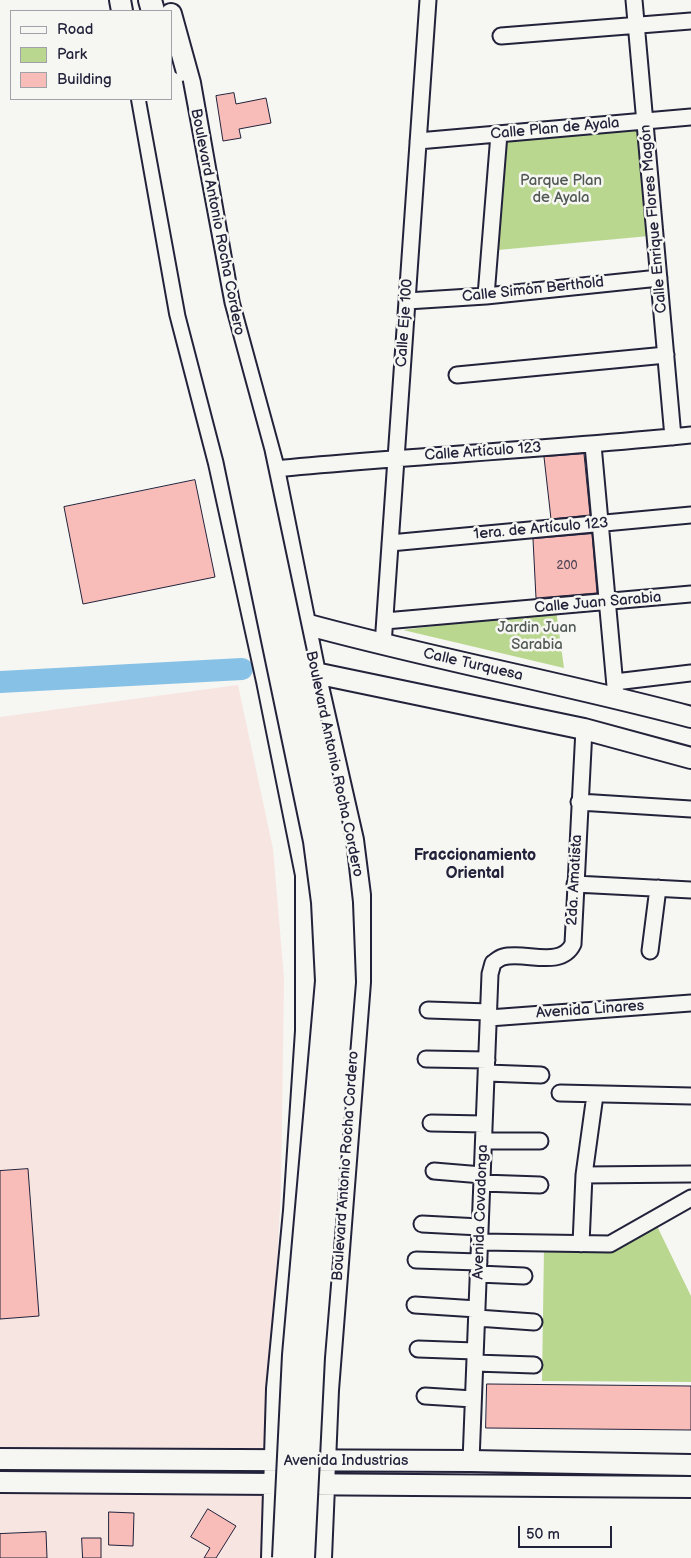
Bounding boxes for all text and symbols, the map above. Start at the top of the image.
legend [10,10,172,100]
text: Road [57,20,93,39]
text: Park [57,45,87,64]
text: Building [57,70,112,89]
street label: Boulevard Antonio Rocha Cordero [186,107,248,337]
street label: Calle Plan de Ayala [490,114,620,144]
street label: Calle Enrique Flores Magón [637,124,671,314]
park label: Parque Plan de Ayala [520,172,602,207]
street label: Calle Simón Berthold [461,274,605,306]
street label: Calle Eje 100 [393,278,417,368]
street label: Calle Artículo 123 [424,439,542,465]
street label: 1era. de Artículo 123 [473,514,609,544]
house number: 200 [556,559,578,573]
street label: Calle Juan Sarabia [534,588,662,618]
park label: Jardin Juan Sarabia [498,619,576,654]
street label: Calle Turquesa [421,645,525,685]
street label: Boulevard Antonio Rocha Cordero [301,649,367,879]
street label: 2da. Amatista [564,834,586,926]
district label: Fraccionamiento Oriental [414,846,536,884]
street label: Avenida Linares [535,997,645,1023]
street label: Boulevard Antonio Rocha Cordero [329,1050,363,1282]
street label: Avenida Covadonga [470,1144,492,1280]
street label: Avenida Industrias [284,1452,408,1470]
scale bar [521,1516,615,1548]
text: 50 m [526,1525,560,1544]

